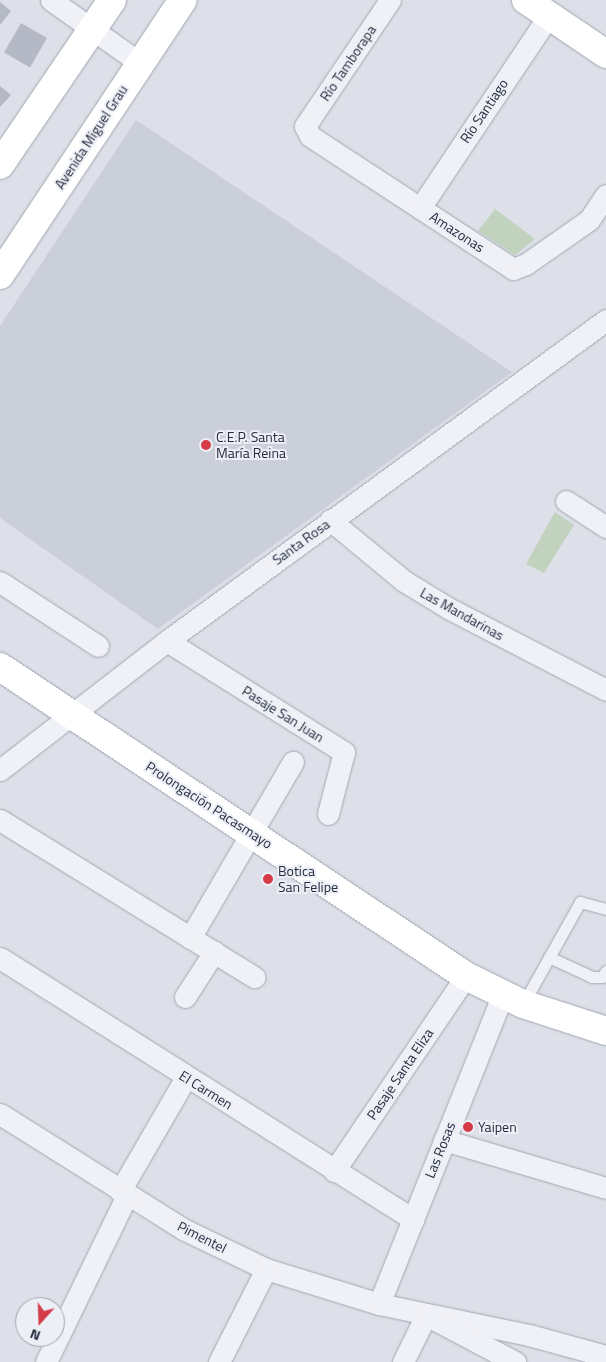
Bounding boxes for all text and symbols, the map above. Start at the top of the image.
street label: Río Tamborapa [316,22,380,104]
street label: Río Santiago [456,76,512,146]
street label: Avenida Miguel Grau [51,82,131,192]
street label: Amazonas [427,208,487,256]
place label: C.E.P. Santa María Reina [216,429,286,462]
marker: C.E.P. Santa María Reina [200,439,212,451]
street label: Santa Rosa [269,516,333,568]
street label: Las Mandarinas [417,584,507,644]
street label: Pasaje San Juan [239,682,327,746]
street label: Prolongación Pacasmayo [143,758,275,852]
place label: Botica San Felipe [278,863,338,896]
marker: Botica San Felipe [262,873,274,885]
street label: Pasaje Santa Eliza [363,1025,437,1123]
street label: El Carmen [176,1067,236,1113]
street label: Las Rosas [421,1119,459,1181]
place label: Yaipen [478,1119,517,1135]
marker: Yaipen [462,1121,474,1133]
street label: Pimentel [175,1218,229,1256]
north arrow [15,1297,65,1347]
text: N [27,1324,43,1347]

